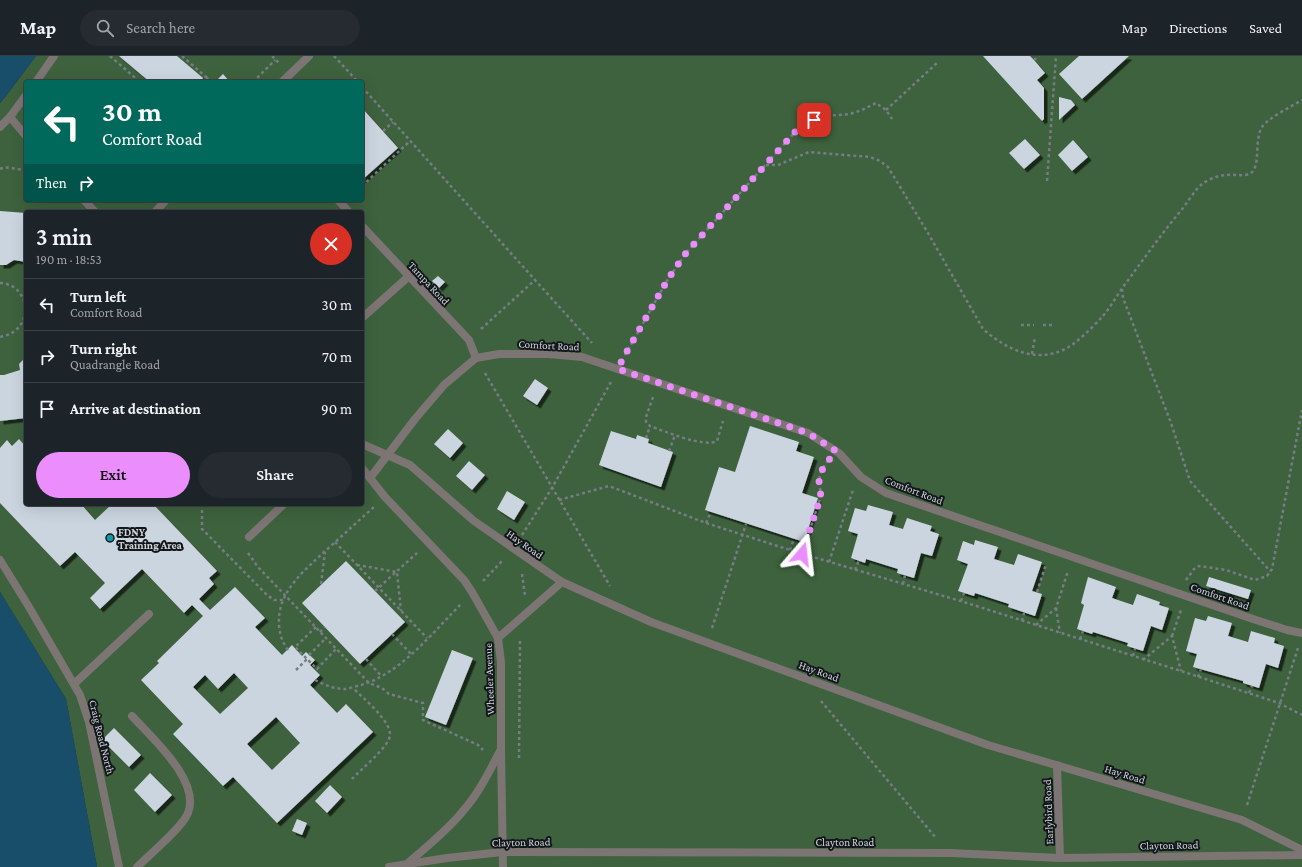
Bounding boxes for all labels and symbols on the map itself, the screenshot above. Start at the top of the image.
pin [797,103,831,137]
street label: Tampa Road [405,259,452,308]
street label: Comfort Road [518,337,580,353]
street label: Comfort Road [883,473,945,507]
place label: FDNY Training Area [118,526,183,551]
street label: Hay Road [504,527,546,562]
marker: FDNY Training Area [105,533,115,543]
position arrow [781,533,823,575]
street label: Comfort Road [1189,580,1251,612]
street label: Wheeler Avenue [482,643,496,715]
street label: Hay Road [797,658,841,685]
street label: Craig Road North [86,699,117,776]
street label: Hay Road [1103,762,1147,787]
street label: Earlybird Road [1041,779,1056,845]
street label: Clayton Road [491,835,551,850]
street label: Clayton Road [816,836,875,849]
street label: Clayton Road [1139,838,1199,853]

